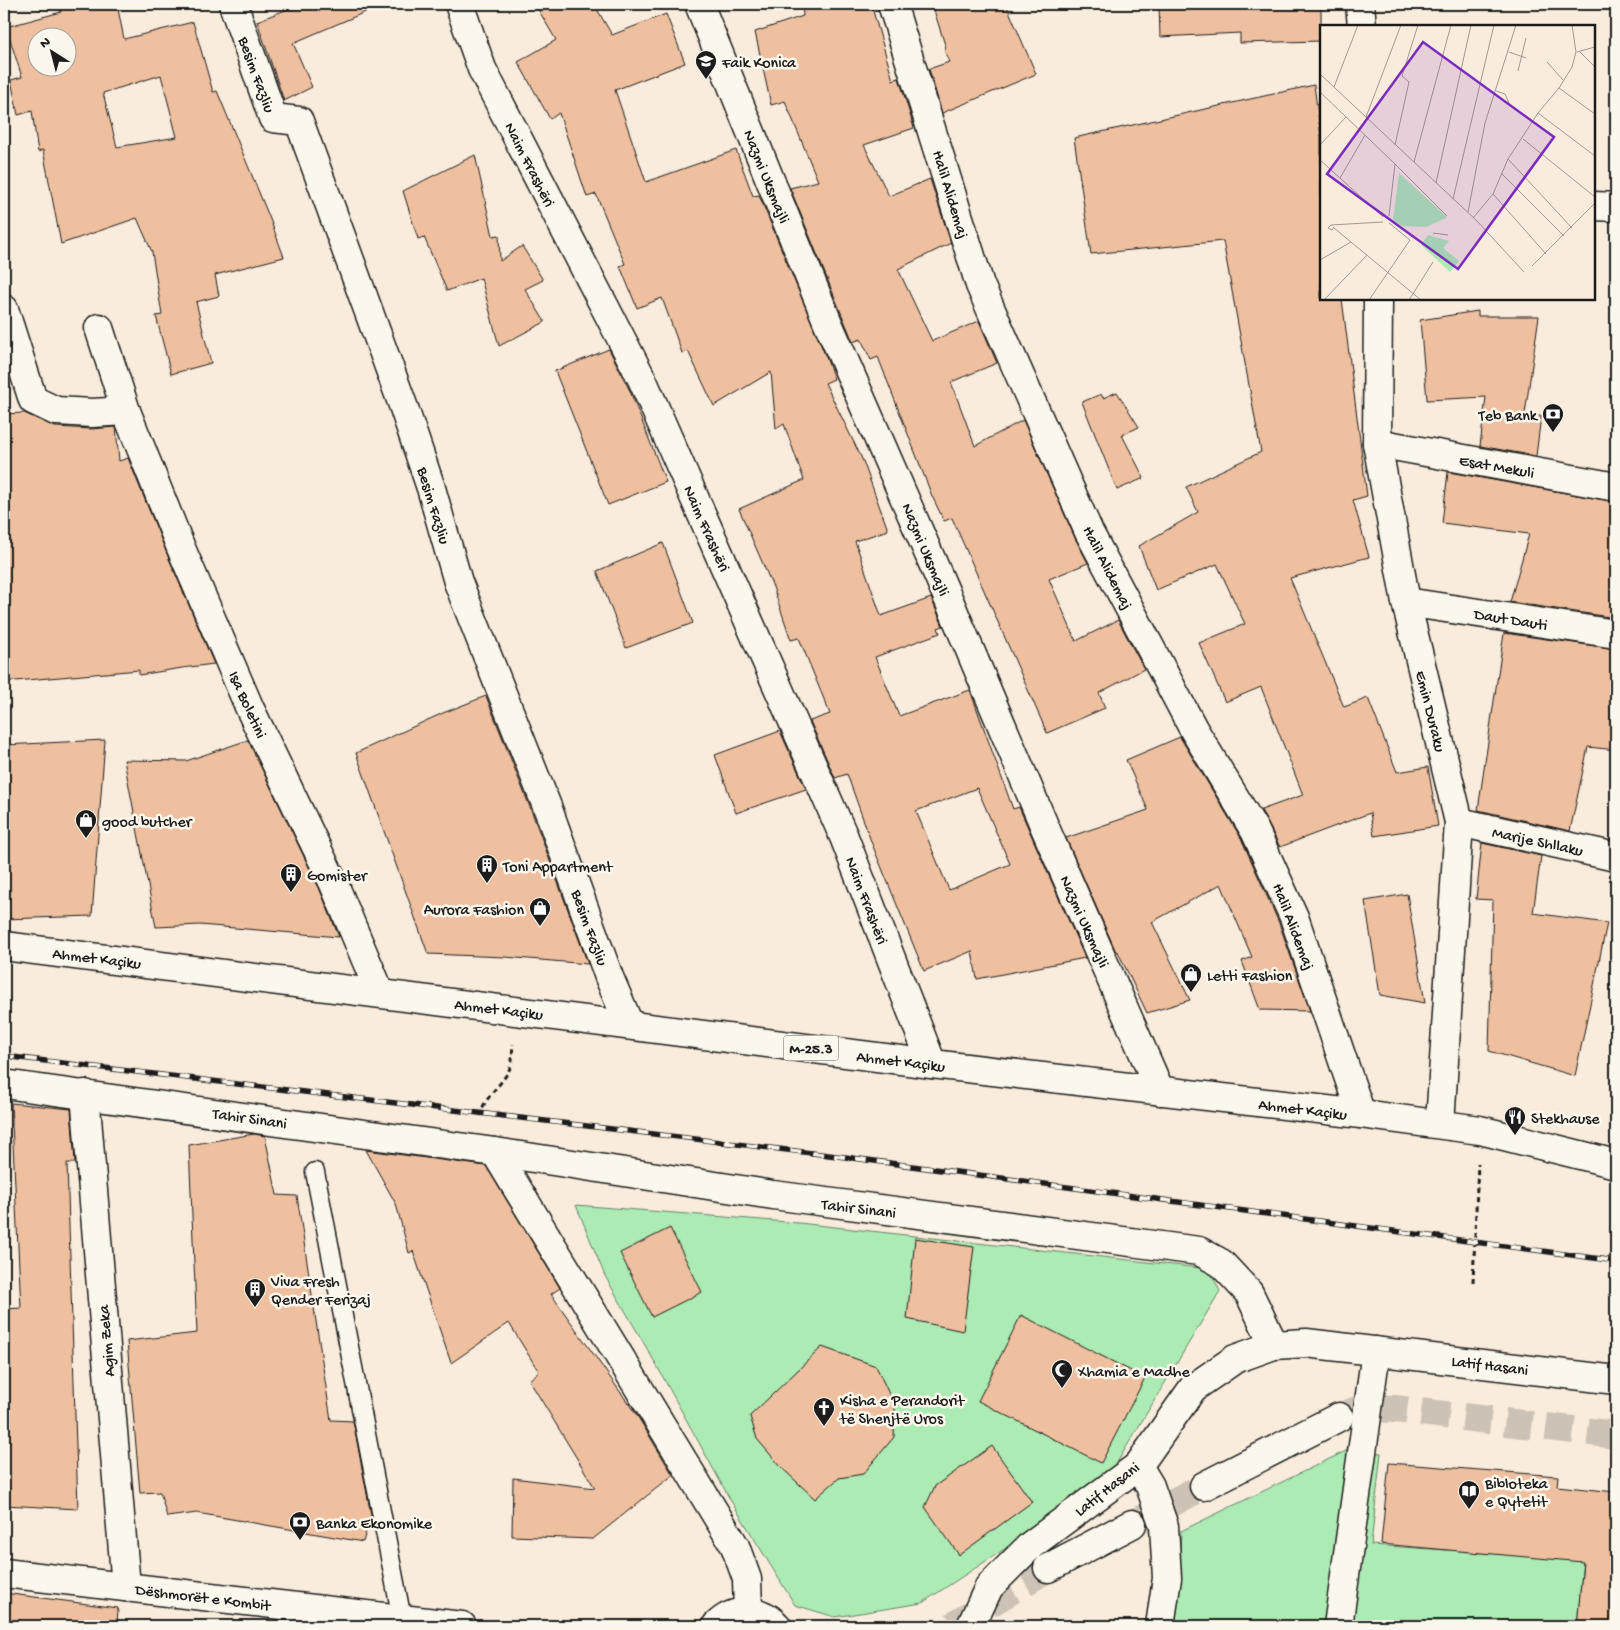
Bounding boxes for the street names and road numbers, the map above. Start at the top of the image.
street label: Besim Fazliu [232,34,277,116]
street label: Naim Frashëri [498,120,557,211]
street label: Nazmi Uksmajli [737,128,792,227]
street label: Halil Alidemaj [926,149,971,241]
street label: Esat Mekuli [1457,452,1535,484]
street label: Besim Fazliu [411,464,453,547]
street label: Naim Frashëri [677,483,732,576]
street label: Nazmi Uksmajli [896,501,952,600]
street label: Halil Alidemaj [1077,524,1135,614]
street label: Daut Dauti [1471,606,1548,637]
street label: Isa Boletini [223,669,269,742]
street label: Emin Duraku [1409,669,1448,755]
street label: Marije Shllaku [1490,825,1585,862]
street label: Naim Frashëri [839,855,890,948]
street label: Nazmi Uksmajli [1054,873,1112,972]
street label: Halil Alidemaj [1267,881,1317,973]
street label: Besim Fazliu [565,887,610,969]
street label: Ahmet Kaçiku [51,946,142,975]
street label: Ahmet Kaçiku [453,997,544,1026]
road number: M-25.3 [784,1036,838,1060]
street label: Ahmet Kaçiku [855,1049,946,1078]
street label: Ahmet Kaçiku [1257,1097,1348,1126]
street label: Tahir Sinani [210,1106,288,1135]
street label: Tahir Sinani [819,1196,897,1224]
street label: Agim Zeka [96,1303,121,1377]
street label: Latif Hasani [1450,1353,1529,1382]
street label: Latif Hasani [1072,1459,1144,1522]
street label: Dëshmorët e Kombit [133,1582,273,1617]

